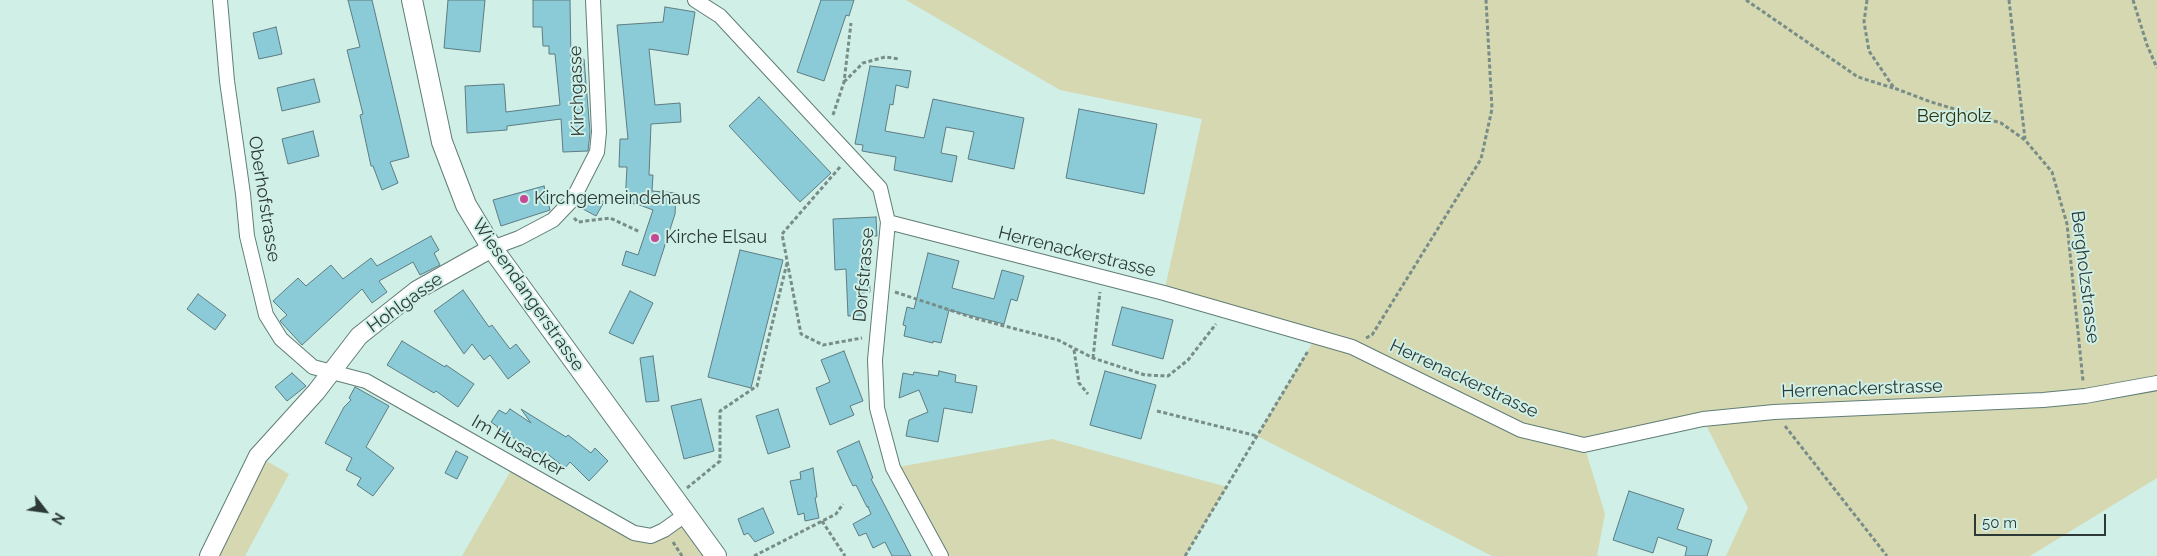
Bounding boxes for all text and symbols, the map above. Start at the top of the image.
street label: Kirchgasse [565,45,589,137]
park label: Bergholz [1917,106,1991,128]
street label: Oberhofstrasse [243,134,285,264]
place label: Kirchgemeindehaus [534,188,701,210]
marker: Kirchgemeindehaus [518,193,530,205]
street label: Bergholzstrasse [2066,209,2104,345]
street label: Wiesendangerstrasse [467,215,589,375]
street label: Herrenackerstrasse [996,222,1158,282]
place label: Kirche Elsau [665,227,767,249]
street label: Dorfstrasse [849,227,879,323]
marker: Kirche Elsau [649,232,661,244]
street label: Hohlgasse [363,268,447,338]
street label: Herrenackerstrasse [1386,335,1542,423]
street label: Herrenackerstrasse [1781,375,1943,403]
street label: Im Husacker [468,411,568,481]
north arrow [20,486,70,536]
scale bar [1977,504,2110,536]
text: N [48,510,68,527]
text: 50 m [1982,514,2017,532]

